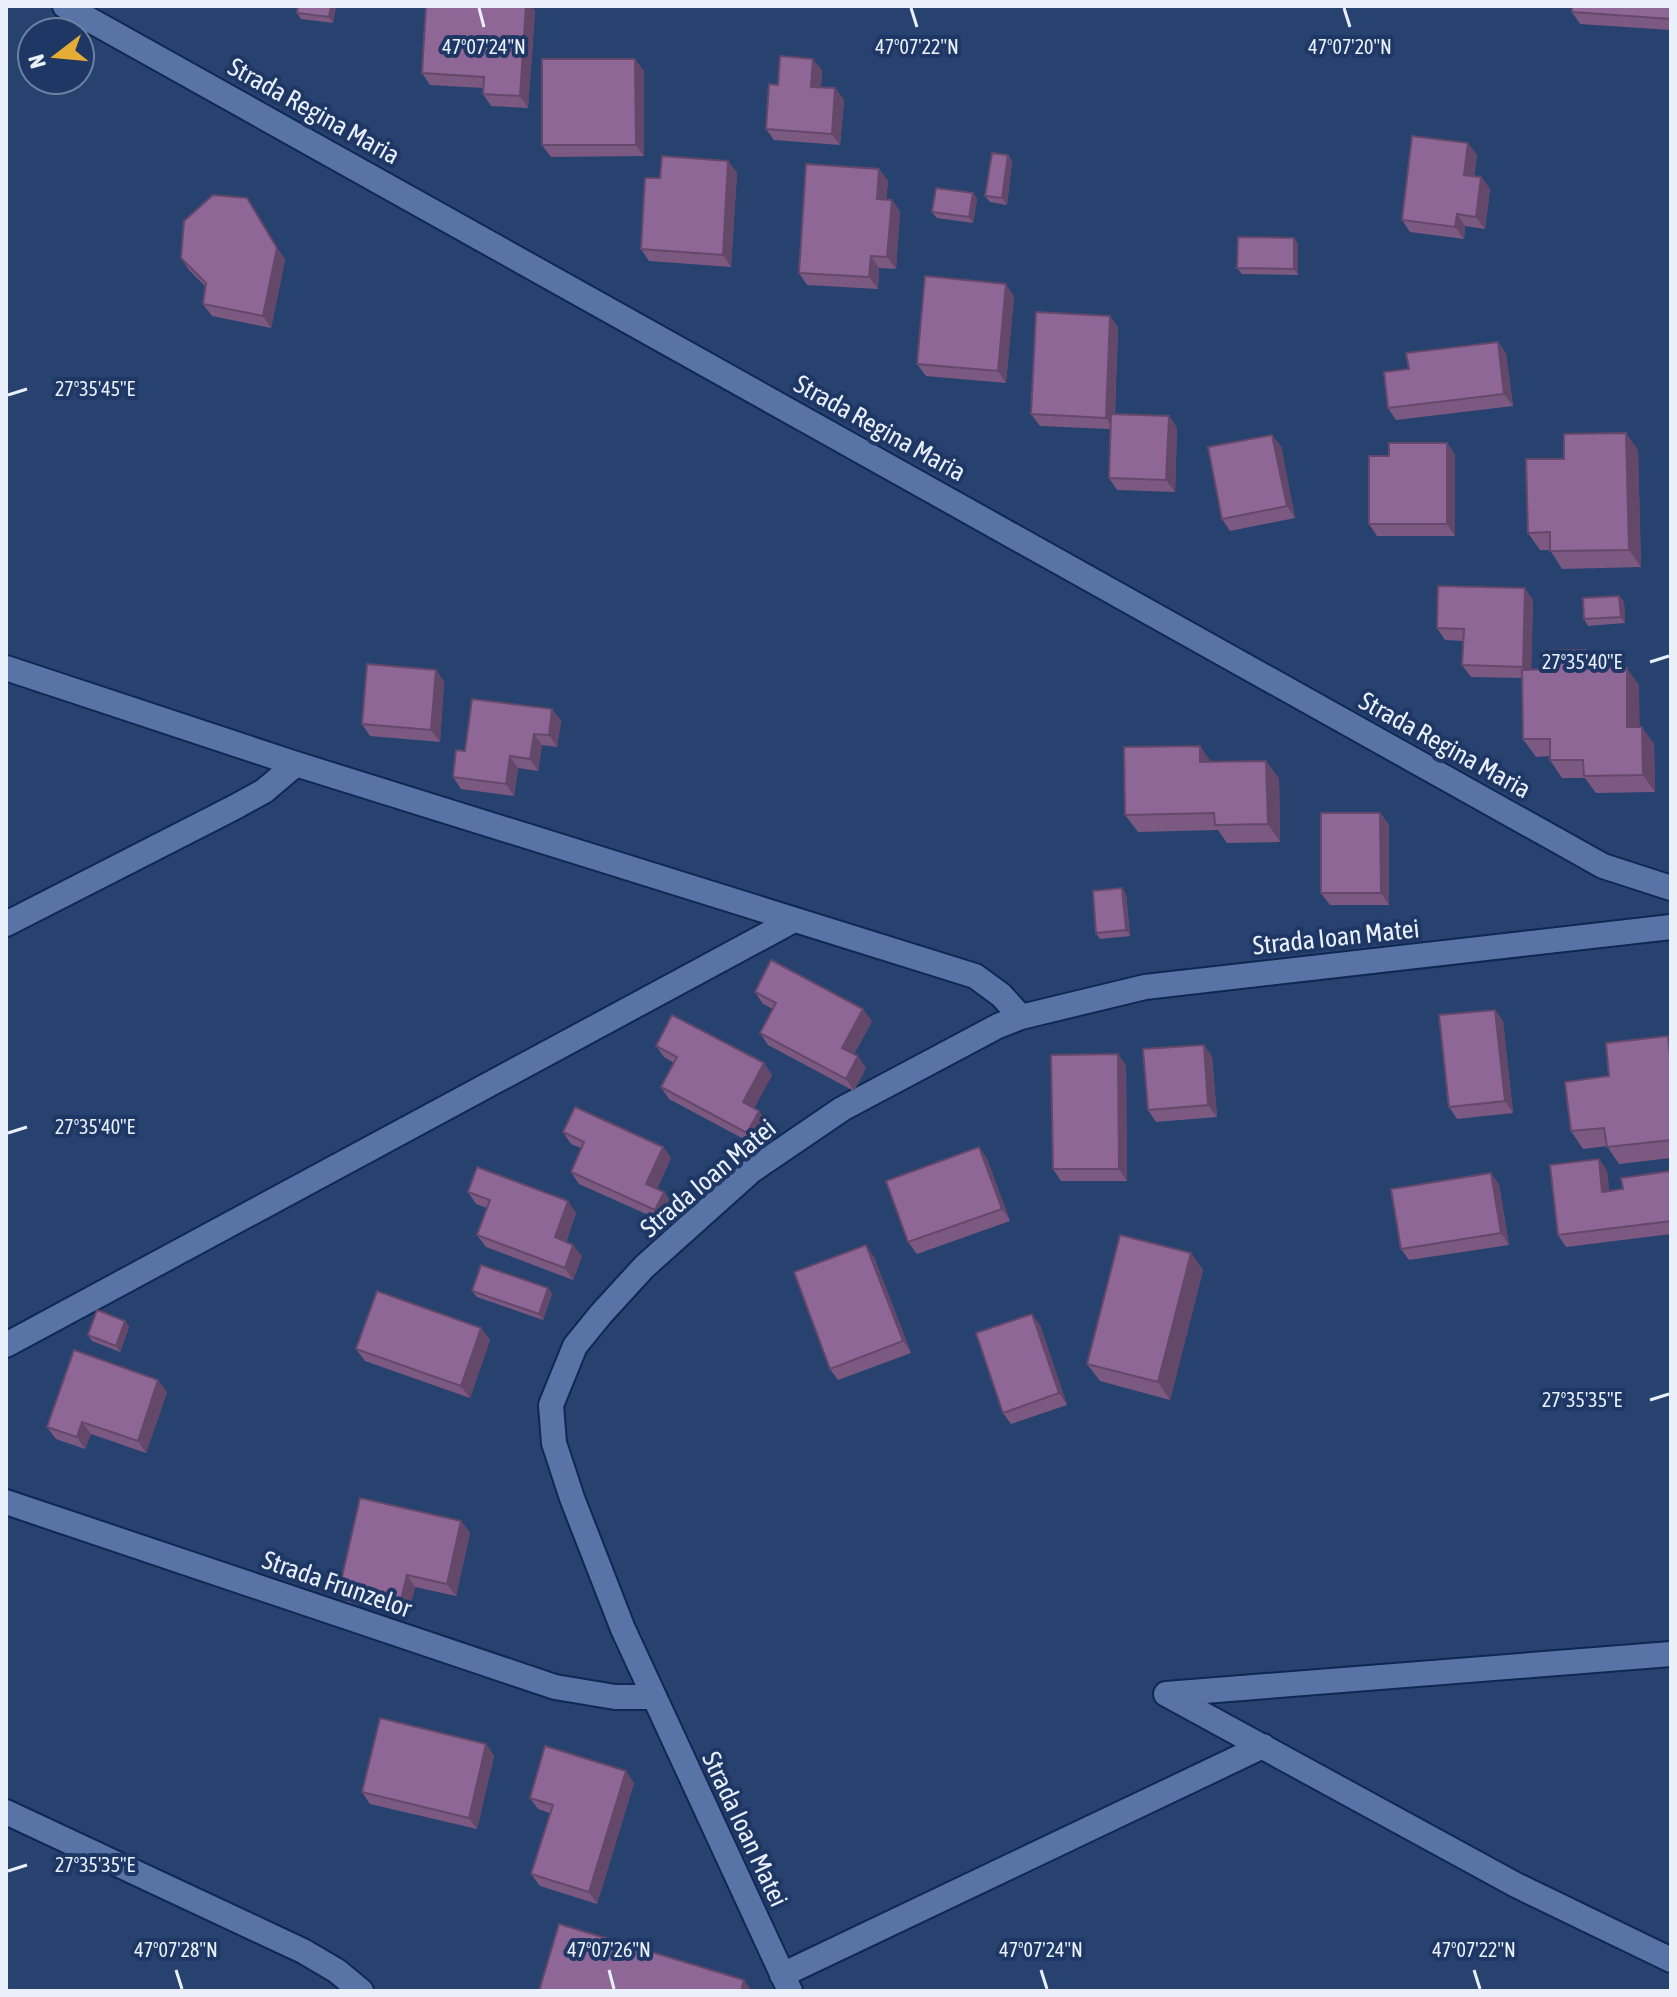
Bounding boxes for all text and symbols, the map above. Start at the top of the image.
north arrow [16,16,96,96]
text: 47°07'24"N [442,35,526,58]
text: 47°07'22"N [875,35,959,58]
text: 47°07'20"N [1308,35,1392,58]
text: N [22,52,51,71]
street label: Strada Regina Maria [223,52,405,170]
street label: Strada Regina Maria [789,369,971,487]
text: 27°35'45"E [55,377,136,400]
text: 27°35'40"E [1542,650,1623,673]
street label: Strada Regina Maria [1354,686,1536,804]
street label: Strada Ioan Matei [1251,913,1421,961]
street label: Strada Ioan Matei [634,1113,782,1243]
text: 27°35'40"E [55,1115,136,1138]
text: 27°35'35"E [1542,1388,1623,1411]
street label: Strada Frunzelor [258,1544,416,1624]
street label: Strada Ioan Matei [696,1747,794,1911]
text: 27°35'35"E [55,1853,136,1876]
text: 47°07'28"N [134,1938,218,1961]
text: 47°07'26"N [567,1938,651,1961]
text: 47°07'24"N [999,1938,1083,1961]
text: 47°07'22"N [1432,1938,1516,1961]

